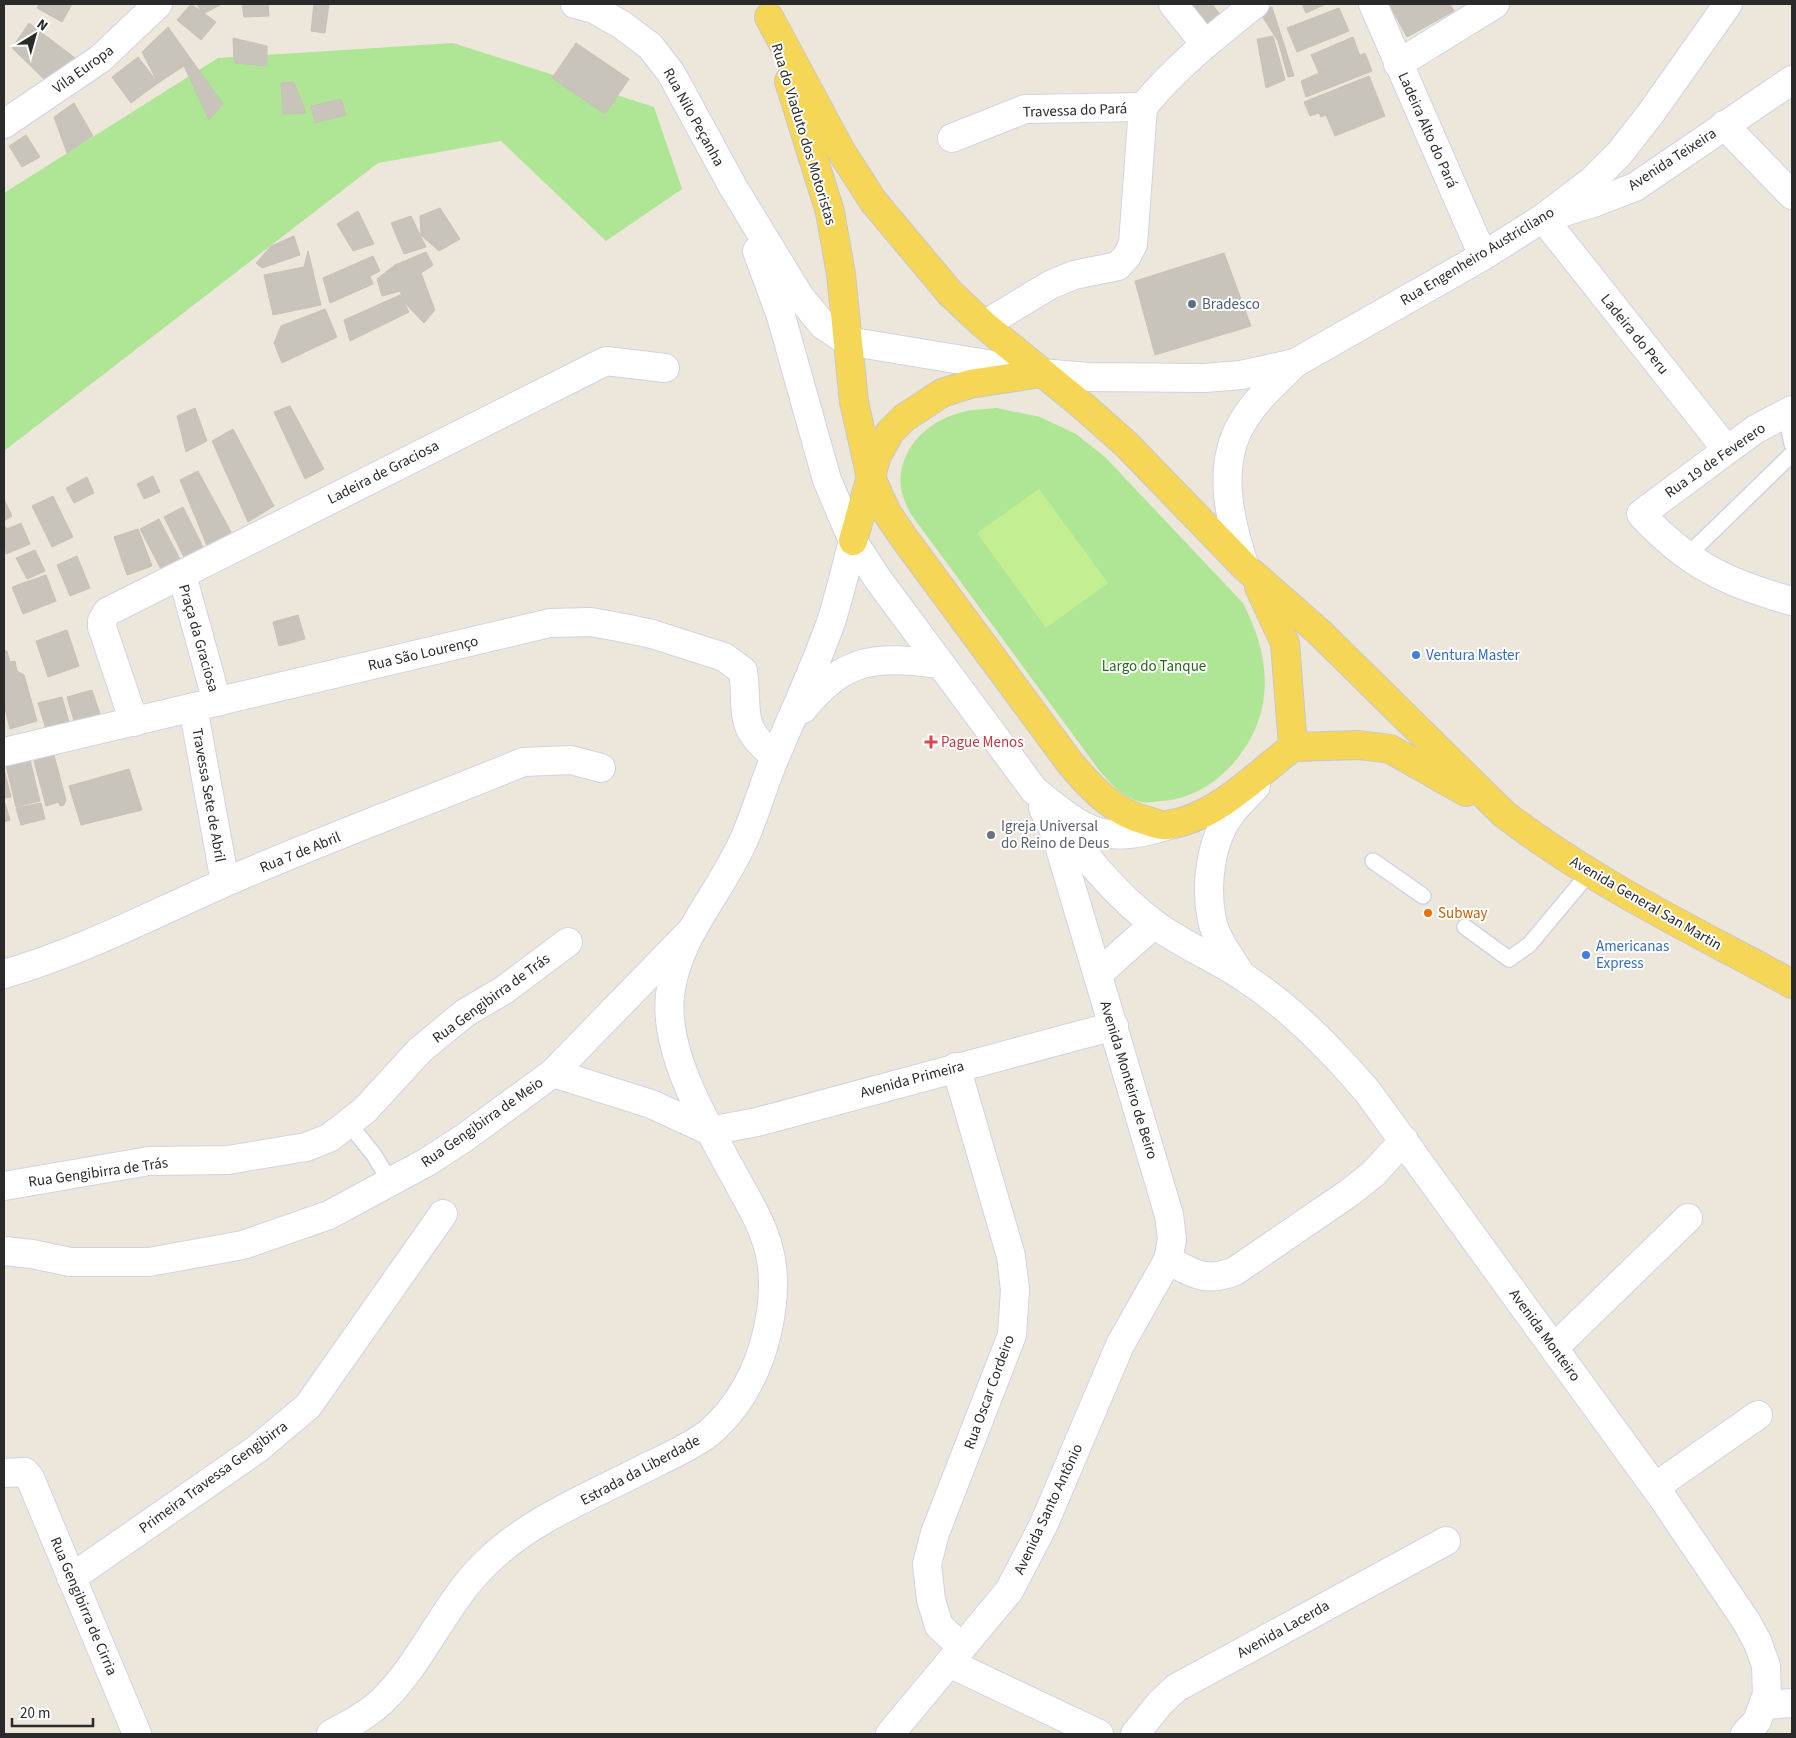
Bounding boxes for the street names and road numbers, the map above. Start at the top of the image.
street label: Vila Europa [49,40,118,99]
street label: Rua do Viaduto dos Motoristas [766,41,841,228]
street label: Rua Nilo Peçanha [658,64,729,170]
street label: Ladeira Alto do Pará [1393,69,1463,192]
street label: Travessa do Pará [1022,98,1128,123]
street label: Avenida Teixeira [1624,123,1720,196]
street label: Rua Engenheiro Austricliano [1396,202,1558,311]
street label: Ladeira do Peru [1596,290,1674,379]
street label: Rua 19 de Feverero [1661,418,1770,503]
street label: Ladeira de Graciosa [324,435,443,510]
street label: Praça da Graciosa [173,582,224,694]
street label: Rua São Lourenço [366,631,480,676]
street label: Travessa Sete de Abril [186,726,231,864]
street label: Rua 7 de Abril [257,827,344,878]
street label: Avenida General San Martin [1566,851,1726,956]
street label: Rua Gengibirra de Trás [428,949,554,1048]
street label: Avenida Monteiro de Beiro [1094,998,1163,1162]
street label: Avenida Primeira [858,1056,966,1103]
street label: Rua Gengibirra de Meio [417,1072,548,1173]
street label: Rua Gengibirra de Trás [27,1152,169,1193]
street label: Avenida Monteiro [1504,1285,1585,1386]
street label: Rua Oscar Cordeiro [959,1332,1020,1452]
street label: Primeira Travessa Gengibirra [135,1416,292,1539]
street label: Estrada da Liberdade [577,1430,704,1511]
street label: Avenida Santo Antônio [1009,1440,1088,1578]
street label: Rua Gengibirra de Cirria [45,1534,122,1679]
street label: Avenida Lacerda [1233,1595,1333,1664]

